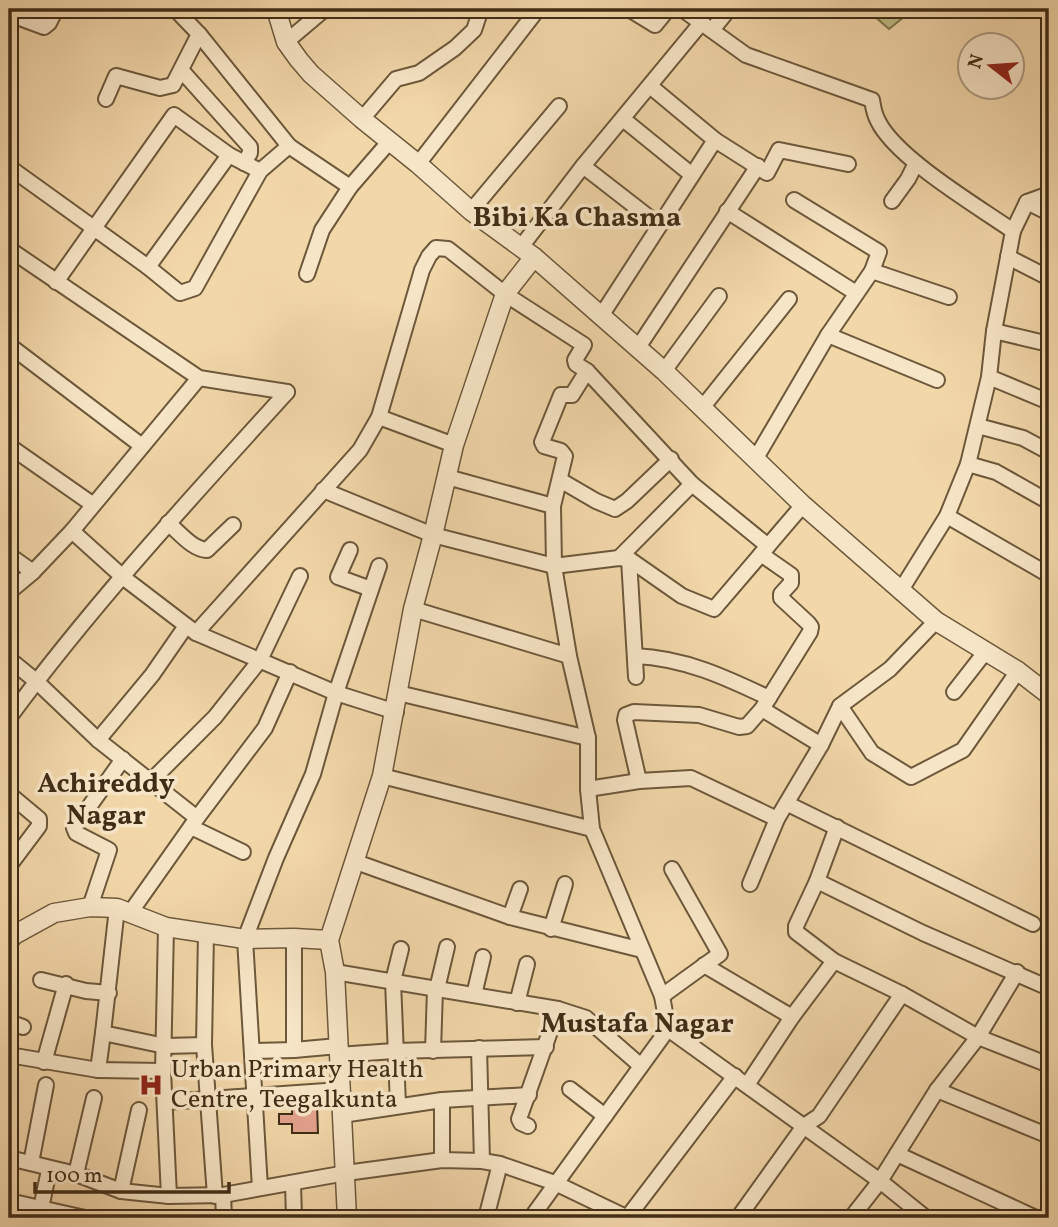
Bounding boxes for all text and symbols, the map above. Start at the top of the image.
north arrow [956,32,1026,102]
text: N [962,51,991,72]
district label: Bibi Ka Chasma [473,199,681,238]
district label: Achireddy Nagar [37,765,175,836]
district label: Mustafa Nagar [540,1005,734,1044]
place label: Urban Primary Health Centre, Teegalkunta [171,1052,424,1118]
hospital icon: Urban Primary Health Centre, Teegalkunta [137,1071,165,1099]
scale bar [35,1150,229,1194]
text: 100 m [46,1162,103,1191]

